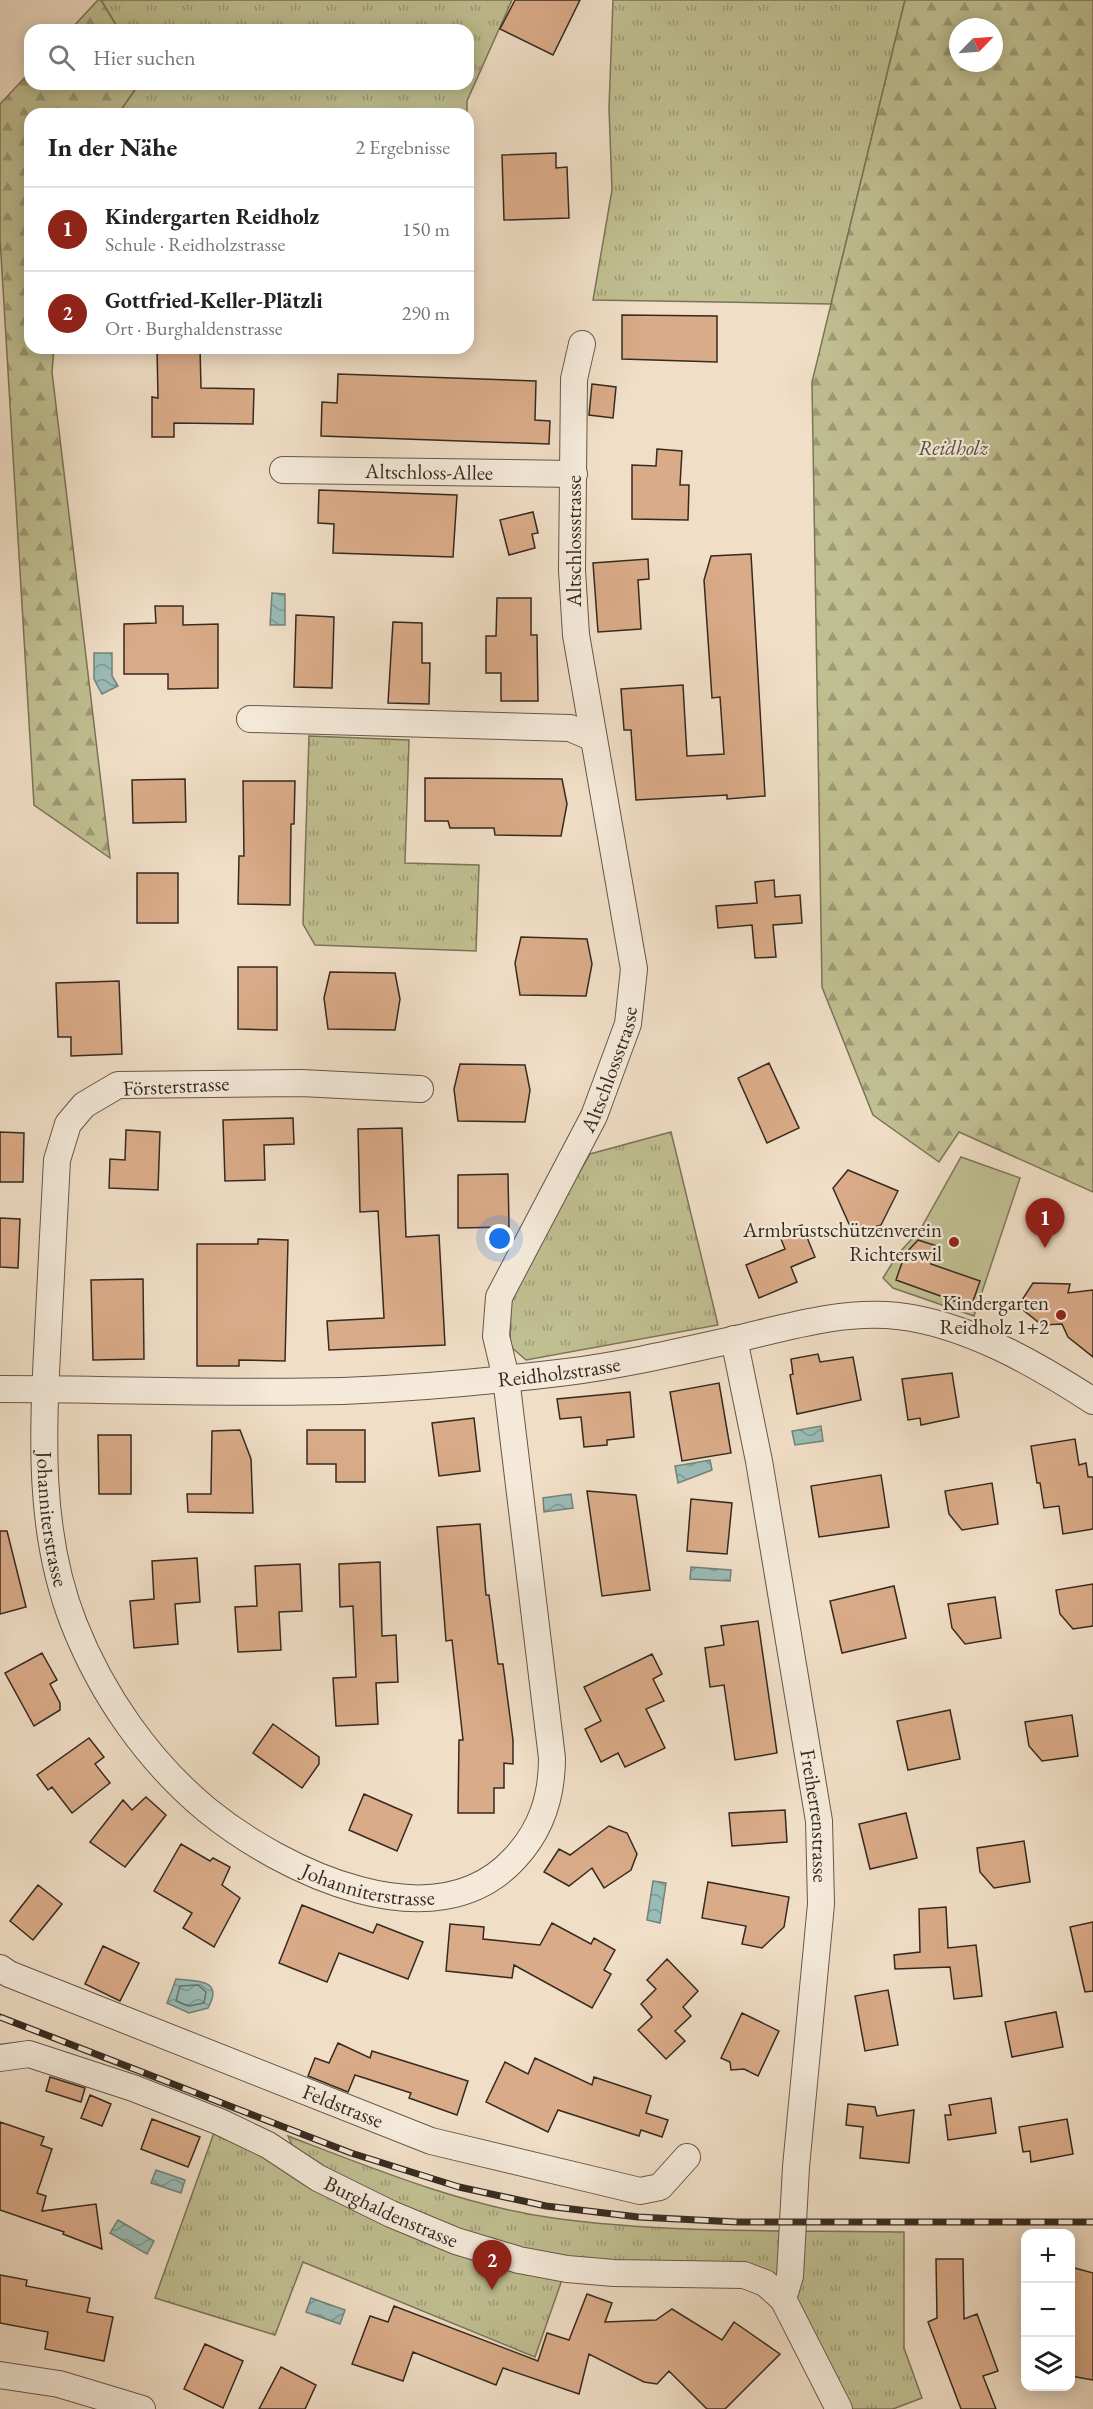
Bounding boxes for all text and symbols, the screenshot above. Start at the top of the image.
north arrow [949,18,1003,72]
search box [24,24,474,90]
icon: search [45,41,78,74]
text: Hier suchen [93,43,196,72]
text: In der Nähe [48,130,177,164]
text: 2 Ergebnisse [355,134,450,160]
text: Kindergarten Reidholz [105,202,319,231]
text: 1 [62,216,73,242]
text: 150 m [402,216,450,242]
text: Schule · Reidholzstrasse [105,231,285,257]
text: Gottfried-Keller-Plätzli [105,286,323,315]
text: 2 [62,300,73,326]
text: 290 m [402,300,450,326]
text: Ort · Burghaldenstrasse [105,315,283,341]
park label: Reidholz [918,434,989,461]
street label: Altschloss-Allee [364,457,493,486]
street label: Altschlossstrasse [560,475,587,608]
street label: Altschlossstrasse [573,1005,643,1138]
street label: Försterstrasse [122,1069,230,1102]
pin: 1 [1026,1198,1064,1248]
place label: Armbrustschützenverein Richterswil [742,1216,942,1267]
your location [485,1224,514,1253]
marker: Armbrustschützenverein Richterswil [947,1235,961,1249]
place label: Kindergarten Reidholz 1+2 [939,1289,1049,1340]
marker: Kindergarten Reidholz 1+2 [1054,1308,1068,1322]
street label: Reidholzstrasse [496,1350,623,1393]
street label: Johanniterstrasse [31,1449,75,1590]
street label: Freiherrenstrasse [794,1747,834,1883]
street label: Johanniterstrasse [296,1856,436,1911]
street label: Feldstrasse [299,2078,387,2134]
street label: Burghaldenstrasse [320,2169,462,2253]
map controls [1021,2229,1075,2391]
button: + [1021,2229,1075,2283]
pin: 2 [472,2240,512,2290]
button: − [1021,2283,1075,2337]
button: layers [1021,2337,1075,2391]

